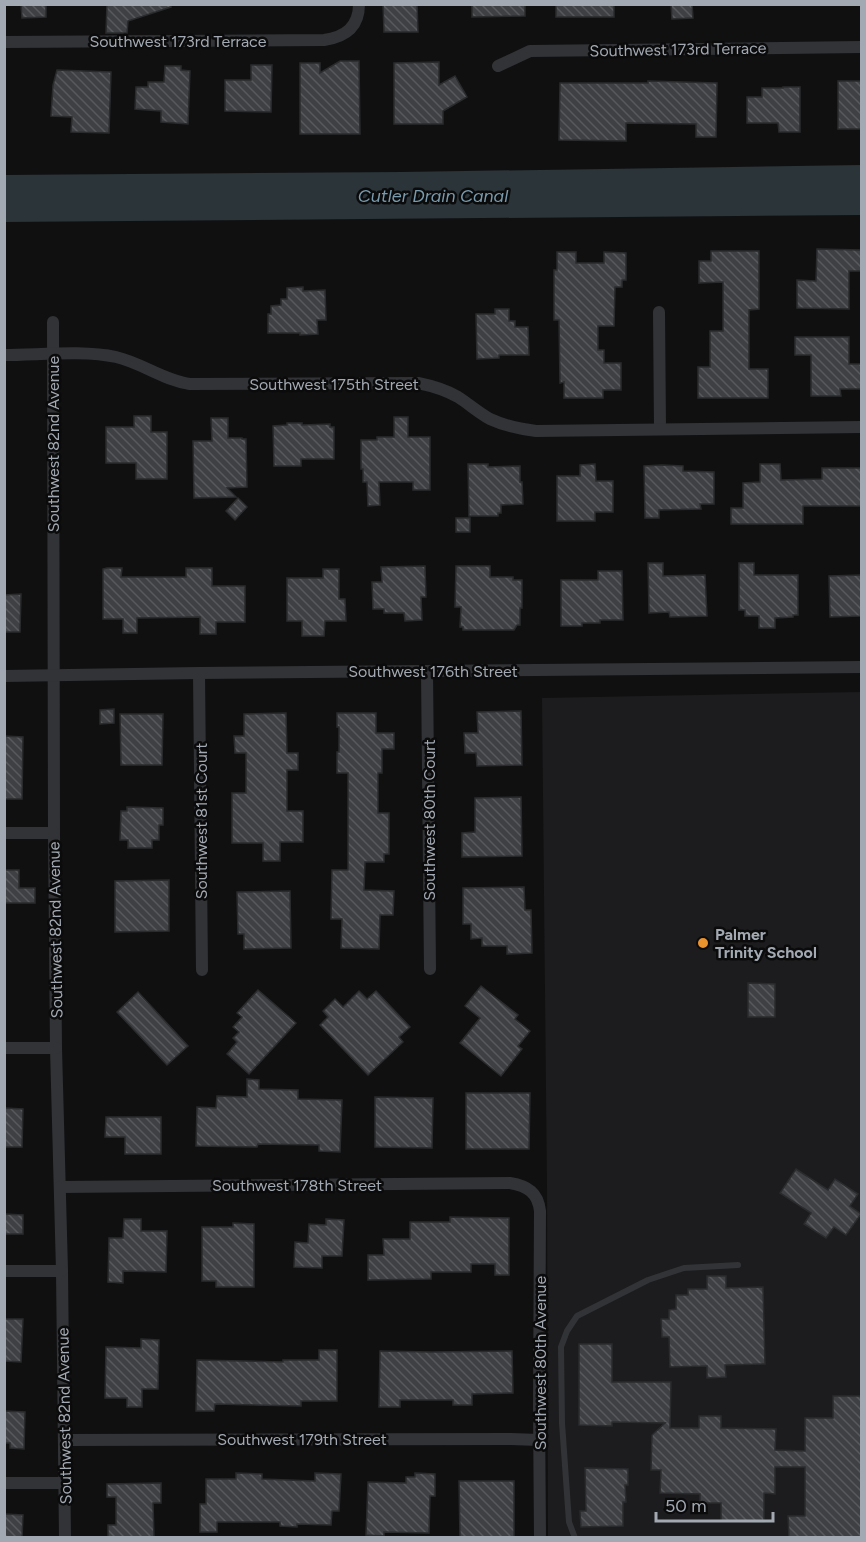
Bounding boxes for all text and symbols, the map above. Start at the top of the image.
street label: Southwest 173rd Terrace [89,32,267,51]
street label: Southwest 173rd Terrace [589,38,767,61]
water label: Cutler Drain Canal [358,185,509,207]
street label: Southwest 82nd Avenue [44,355,63,532]
street label: Southwest 175th Street [249,375,419,394]
street label: Southwest 176th Street [348,662,518,681]
street label: Southwest 80th Court [420,739,439,901]
street label: Southwest 81st Court [192,743,211,899]
street label: Southwest 82nd Avenue [44,841,67,1018]
place label: Palmer Trinity School [715,925,817,962]
marker: Palmer Trinity School [696,936,710,950]
street label: Southwest 178th Street [212,1176,382,1195]
street label: Southwest 80th Avenue [531,1275,550,1450]
street label: Southwest 82nd Avenue [53,1327,76,1504]
street label: Southwest 179th Street [217,1430,387,1449]
scale bar [656,1485,773,1523]
text: 50 m [665,1495,707,1517]

